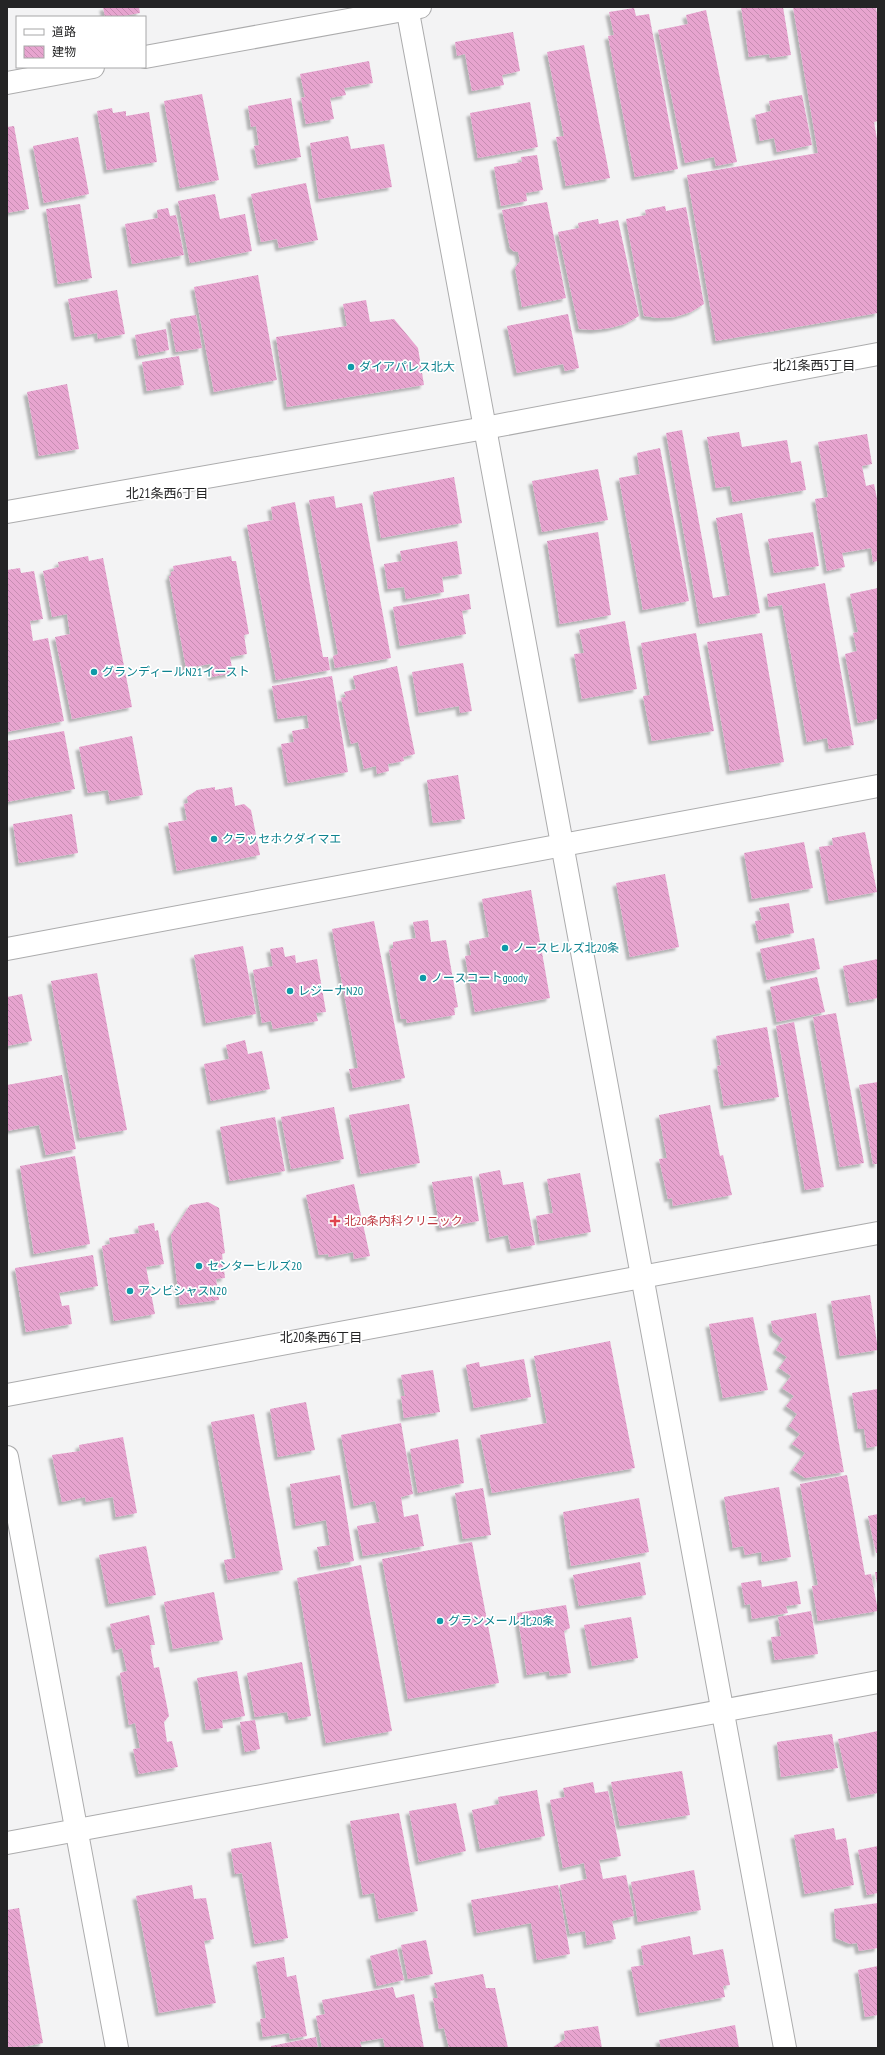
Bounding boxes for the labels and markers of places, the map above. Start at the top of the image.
place label: ダイアパレス北大 [359,359,455,374]
marker: ダイアパレス北大 [346,362,356,372]
place label: グランディールN21イースト [102,664,250,679]
marker: グランディールN21イースト [89,667,99,677]
place label: クラッセホクダイマエ [222,831,342,846]
marker: クラッセホクダイマエ [209,834,219,844]
place label: ノースヒルズ北20条 [513,940,619,955]
marker: ノースヒルズ北20条 [500,943,510,953]
place label: ノースコートgoody [431,970,528,985]
marker: ノースコートgoody [418,973,428,983]
place label: レジーナN20 [298,983,363,998]
marker: レジーナN20 [285,986,295,996]
place label: 北20条内科クリニック [344,1213,463,1228]
marker: 北20条内科クリニック [329,1215,341,1227]
place label: センターヒルズ20 [207,1258,302,1273]
marker: センターヒルズ20 [194,1261,204,1271]
place label: アンビシャスN20 [138,1283,227,1298]
marker: アンビシャスN20 [125,1286,135,1296]
place label: グランメール北20条 [448,1613,554,1628]
marker: グランメール北20条 [435,1616,445,1626]

